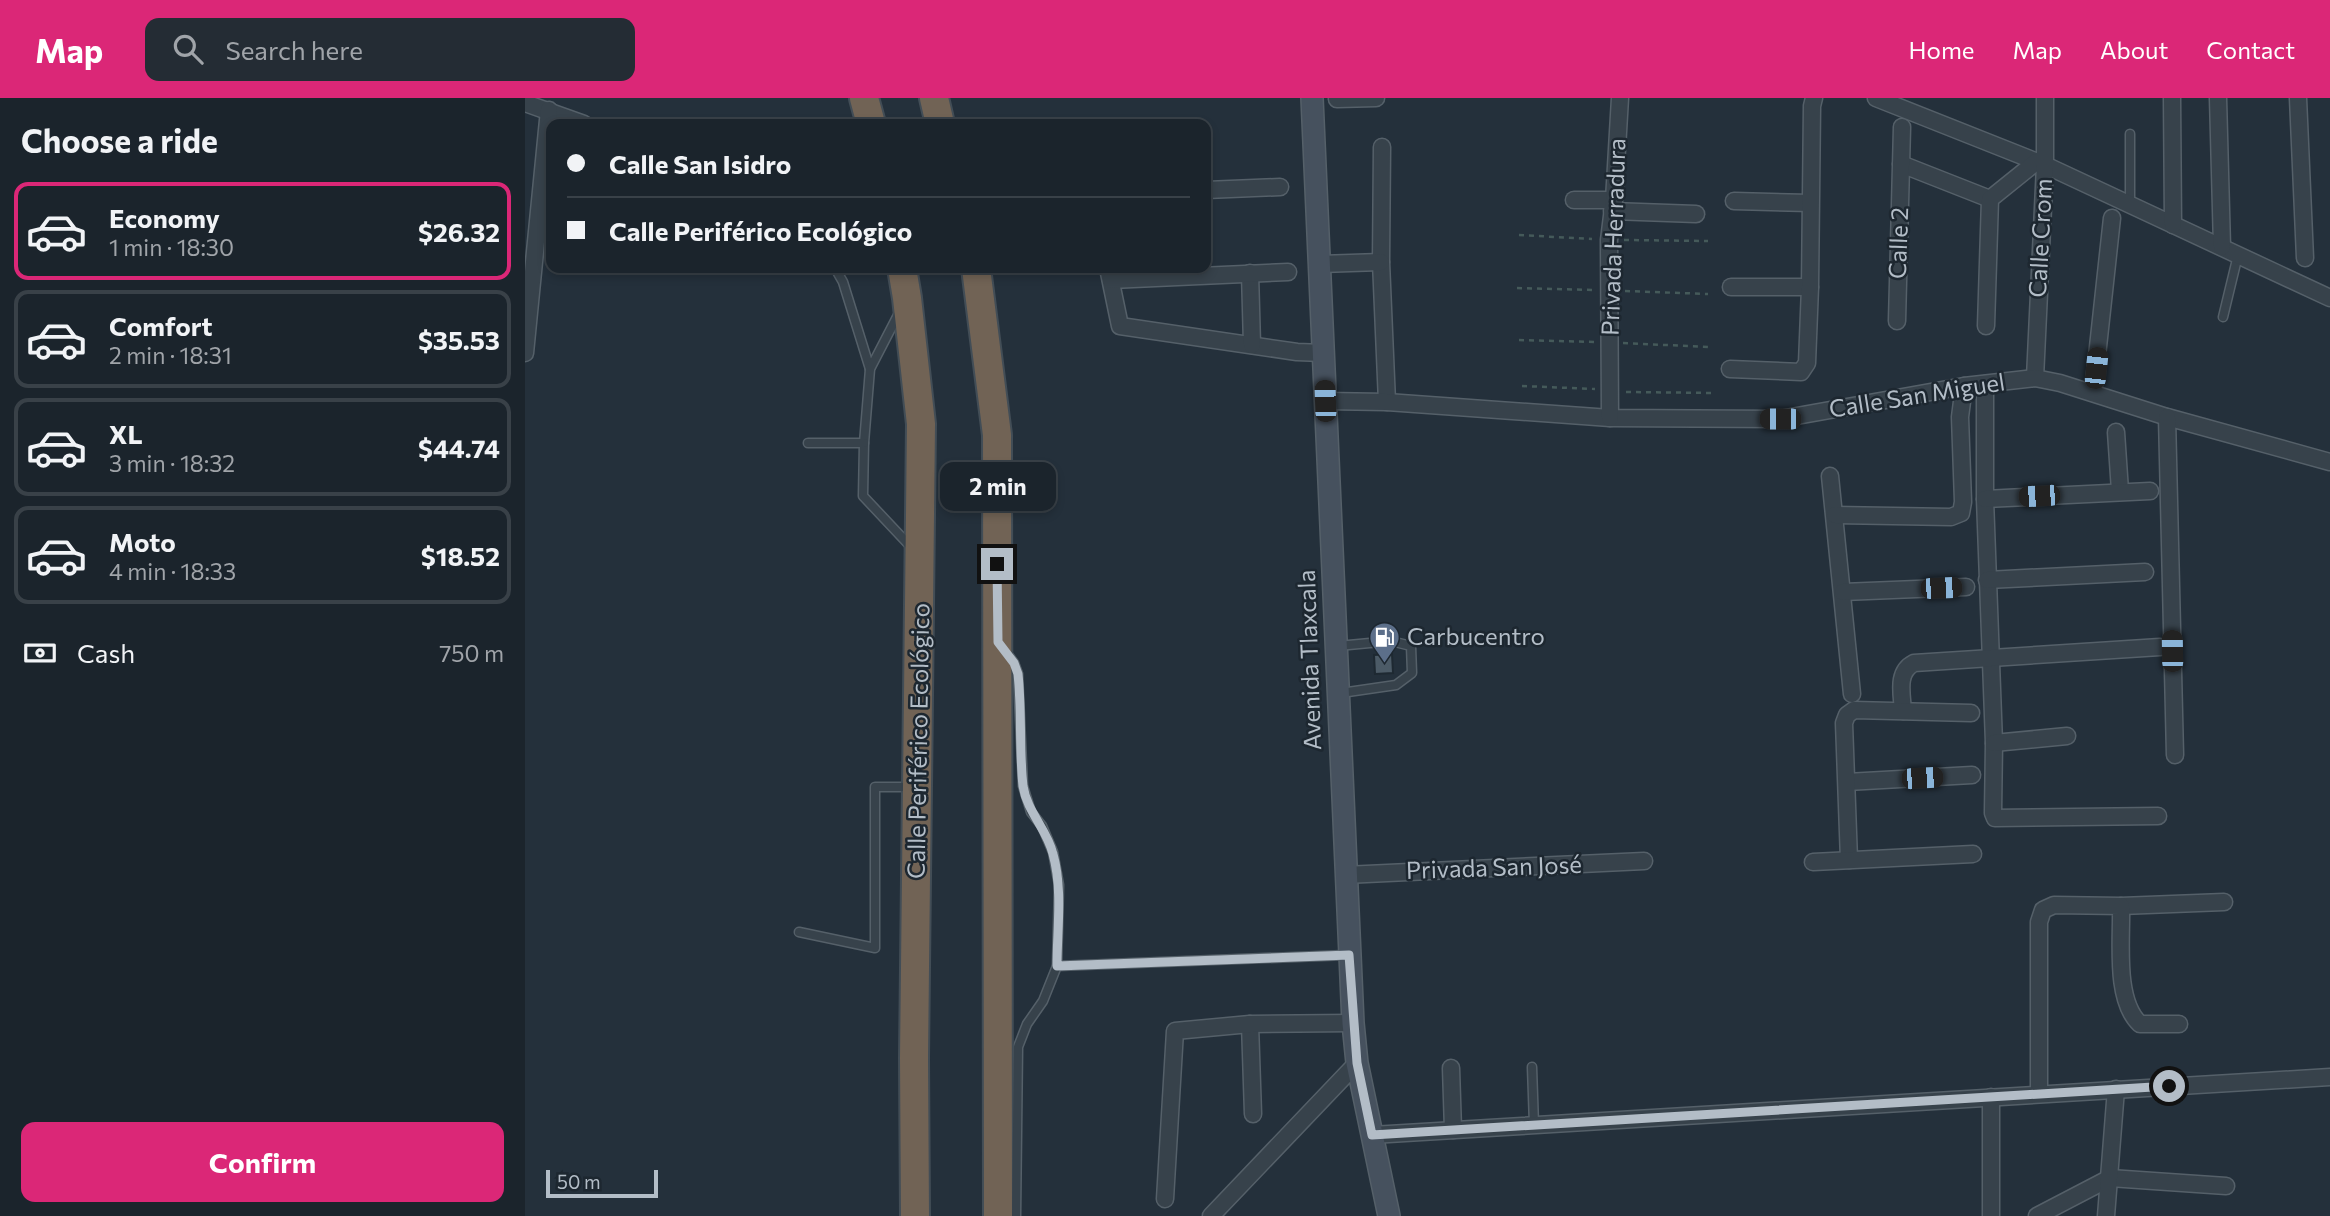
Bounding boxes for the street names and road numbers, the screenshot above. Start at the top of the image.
street label: Privada Herradura [1595,138,1630,336]
street label: Calle Crom [2022,178,2057,298]
street label: Calle 2 [1882,207,1913,279]
street label: Calle San Miguel [1827,366,2007,423]
street label: Avenida Tlaxcala [1291,569,1326,751]
street label: Calle Periférico Ecológico [901,603,934,879]
street label: Privada San José [1405,849,1582,884]

